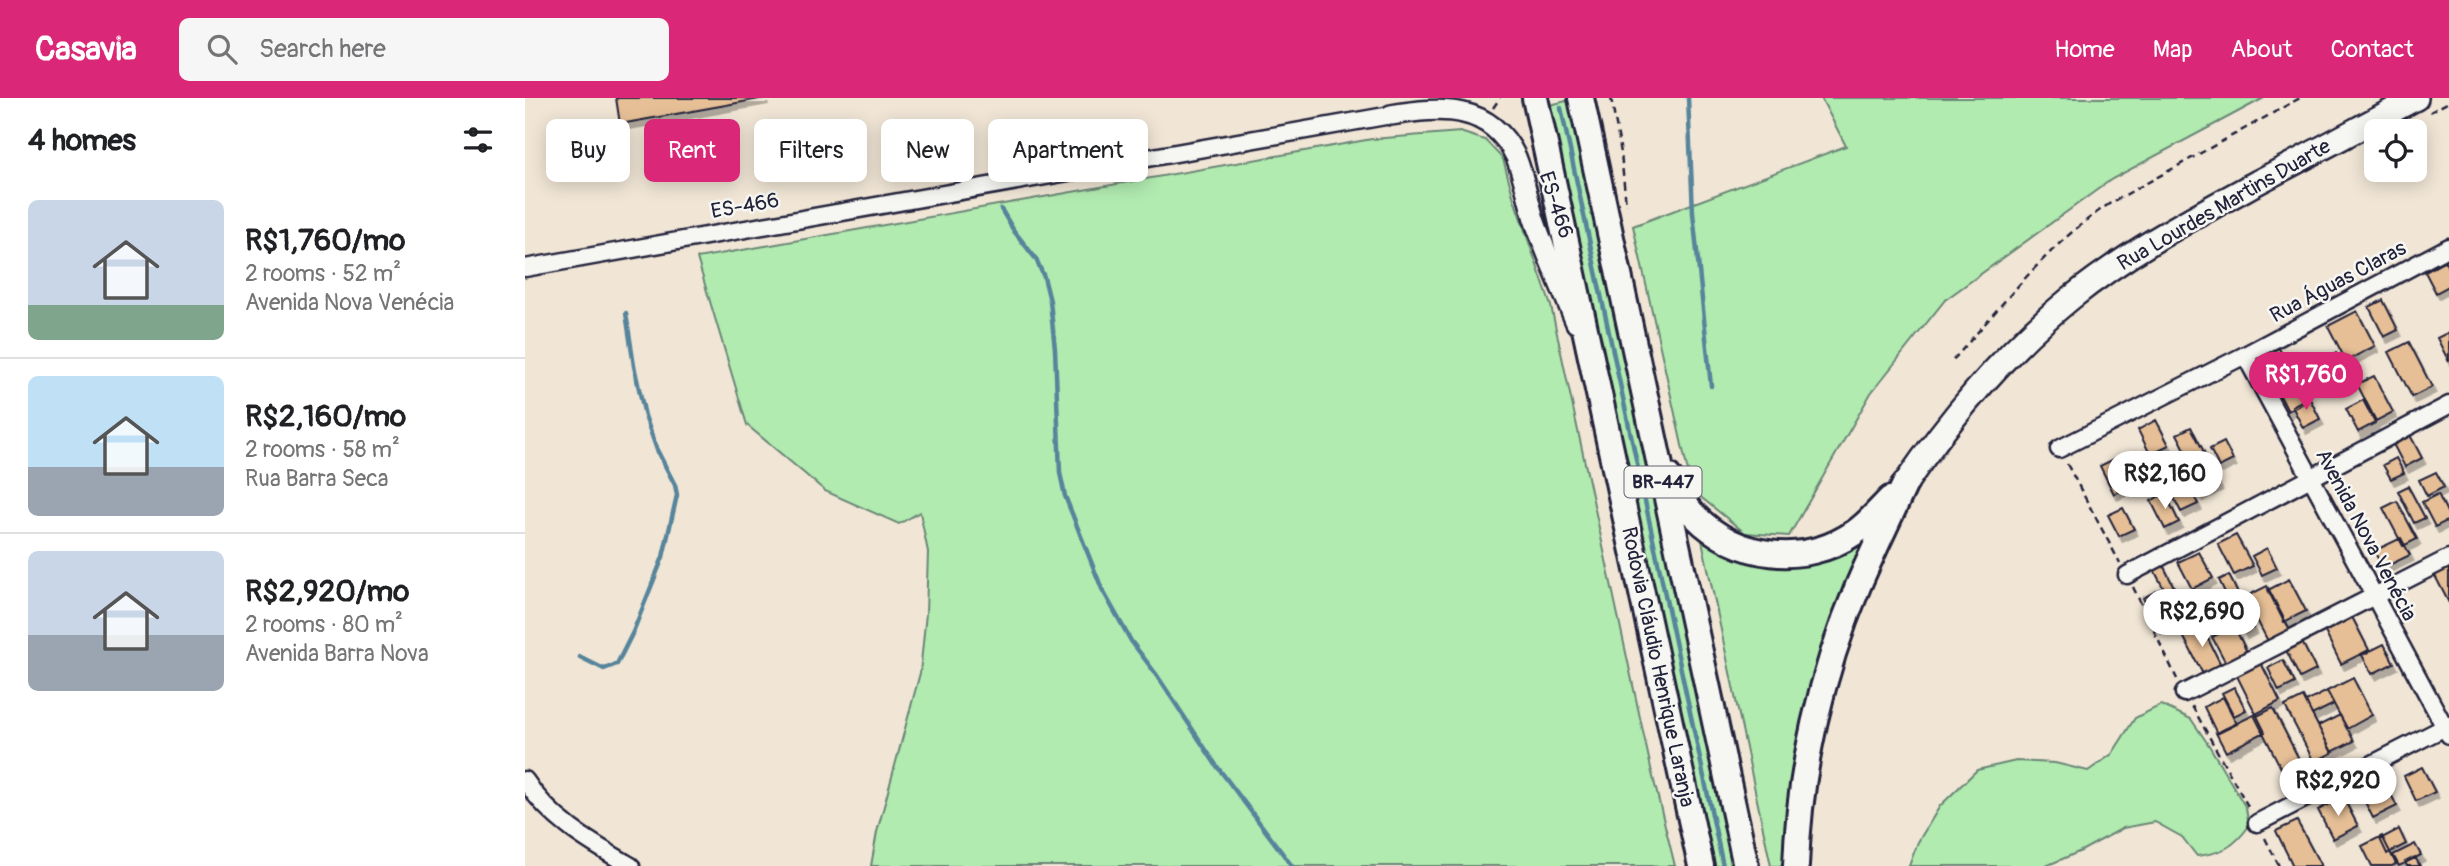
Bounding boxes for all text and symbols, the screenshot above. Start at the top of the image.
search box [179,18,669,81]
text: Casavia [35,29,137,70]
icon: search [203,30,241,68]
text: Search here [259,33,386,65]
text: Home [2054,35,2115,64]
text: Map [2153,35,2193,64]
text: About [2231,35,2293,64]
text: Contact [2331,35,2414,64]
chip: Buy [546,119,630,182]
chip: Rent [644,119,740,182]
chip: Filters [754,119,867,182]
chip: New [881,119,974,182]
chip: Apartment [988,119,1148,182]
map controls [2364,119,2427,182]
button: locate [2364,119,2427,182]
icon: filters [459,121,497,159]
text: 4 homes [28,122,136,159]
street label: Rua Lourdes Martins Duarte [2113,133,2336,277]
street label: ES-466 [1533,168,1579,242]
street label: ES-466 [709,187,781,225]
text: R$1,760/mo [245,222,405,259]
icon: home [84,228,168,312]
street label: Rua Águas Claras [2265,234,2411,329]
text: 2 rooms · 52 m² [245,259,401,288]
text: Avenida Nova Venécia [245,288,454,317]
pin: R$1,760 [2241,352,2371,412]
text: R$1,760 [2265,360,2347,389]
text: R$2,160/mo [245,398,406,435]
icon: home [84,404,168,488]
text: 2 rooms · 58 m² [245,435,400,464]
street label: Avenida Nova Venécia [2309,444,2423,626]
pin: R$2,160 [2100,452,2230,511]
text: R$2,160 [2124,459,2206,488]
text: Rua Barra Seca [245,464,389,493]
road number: BR-447 [1625,466,1701,498]
street label: Rodovia Cláudio Henrique Laranja [1615,524,1701,810]
text: R$2,920/mo [245,573,409,610]
icon: home [84,579,168,663]
pin: R$2,690 [2137,589,2267,649]
text: R$2,690 [2159,597,2245,626]
text: 2 rooms · 80 m² [245,610,403,639]
text: Avenida Barra Nova [245,639,429,668]
pin: R$2,920 [2273,758,2403,818]
text: R$2,920 [2296,766,2380,795]

